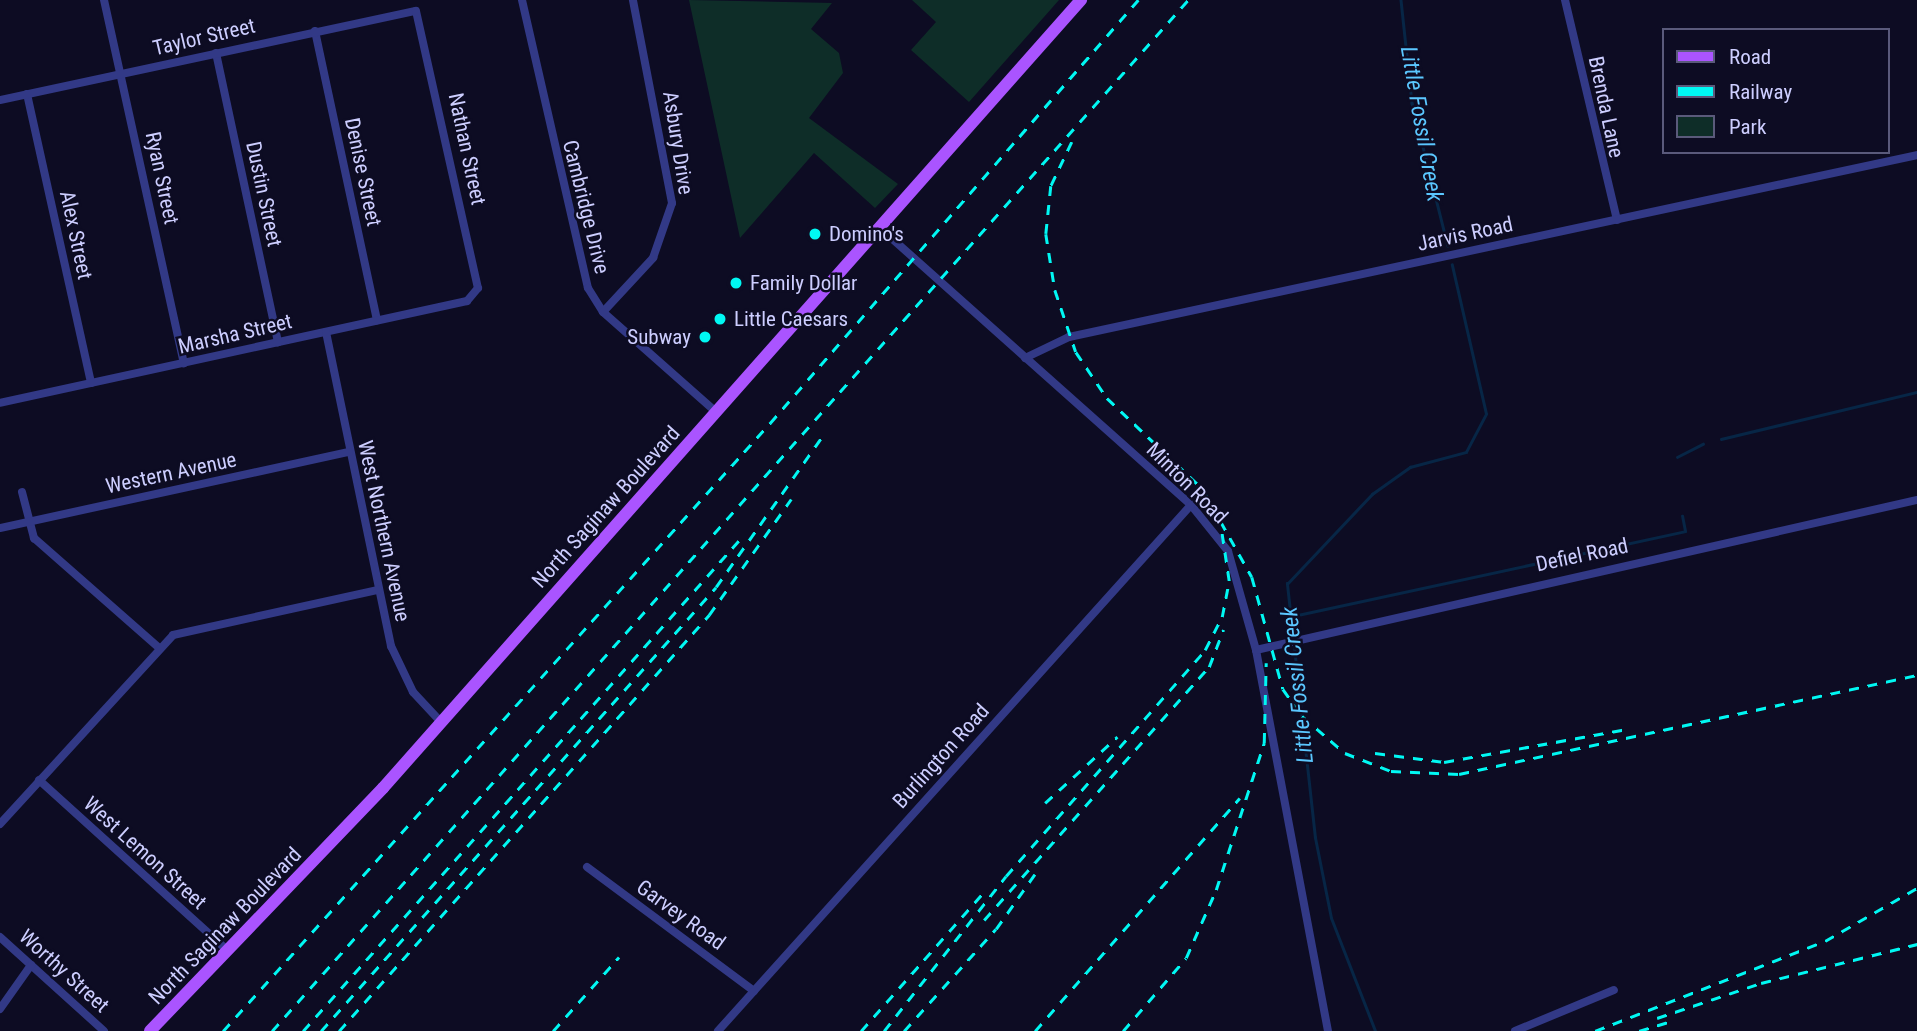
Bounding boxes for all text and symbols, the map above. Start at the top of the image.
street label: Taylor Street [150,13,258,61]
legend [1661,28,1889,154]
water label: Little Fossil Creek [1394,44,1448,204]
text: Road [1729,45,1771,69]
street label: Brenda Lane [1583,54,1629,160]
text: Railway [1729,80,1792,104]
street label: Asbury Drive [657,90,699,196]
street label: Nathan Street [443,91,491,207]
street label: Denise Street [339,115,387,229]
text: Park [1729,115,1766,139]
street label: Ryan Street [140,129,184,227]
street label: Cambridge Drive [557,138,615,276]
street label: Dustin Street [241,139,287,249]
street label: Alex Street [54,188,98,282]
street label: Jarvis Road [1415,212,1515,256]
place label: Domino's [829,221,904,247]
marker: Domino's [807,226,823,242]
place label: Family Dollar [750,270,857,296]
marker: Family Dollar [728,275,744,291]
place label: Little Caesars [734,306,848,332]
street label: Marsha Street [176,309,294,359]
marker: Little Caesars [712,311,728,327]
place label: Subway [627,324,691,350]
marker: Subway [697,329,713,345]
street label: North Saginaw Boulevard [527,421,685,593]
street label: Minton Road [1141,437,1233,529]
street label: West Northern Avenue [352,438,416,624]
street label: Western Avenue [103,447,239,499]
street label: Defiel Road [1534,533,1630,577]
water label: Little Fossil Creek [1276,605,1320,765]
street label: Burlington Road [888,699,994,813]
street label: West Lemon Street [78,791,212,915]
street label: North Saginaw Boulevard [143,842,307,1010]
street label: Garvey Road [632,874,730,956]
street label: Worthy Street [14,924,114,1018]

